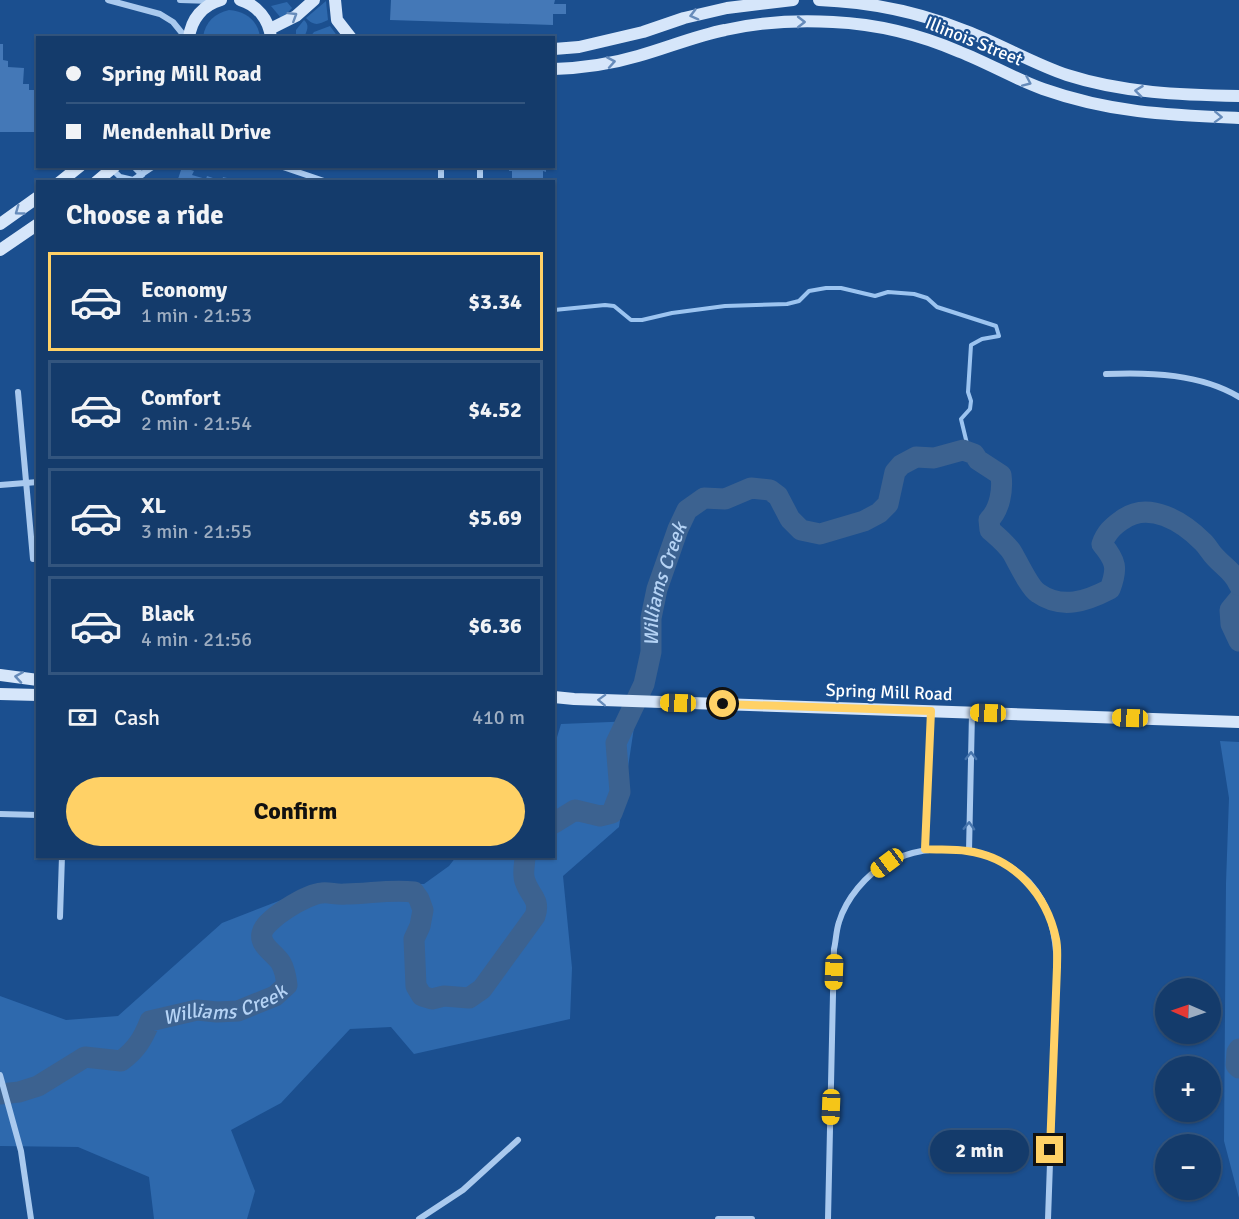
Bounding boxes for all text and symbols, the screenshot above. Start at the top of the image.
one-way arrow [689,8,699,21]
street label: Illinois Street [922,11,1026,71]
one-way arrow [287,12,297,24]
one-way arrow [797,15,806,28]
one-way arrow [606,56,616,69]
text: Spring Mill Road [102,60,261,87]
one-way arrow [1021,75,1032,87]
one-way arrow [1134,85,1143,98]
one-way arrow [1213,111,1222,123]
text: Mendenhall Drive [102,118,271,145]
text: Choose a ride [66,199,224,232]
one-way arrow [14,204,25,215]
icon: car [69,275,123,329]
text: Economy [141,276,227,303]
text: $3.34 [468,288,522,315]
text: 1 min · 21:53 [141,303,252,328]
icon: car [69,383,123,437]
text: Comfort [141,384,221,411]
text: $4.52 [468,396,522,423]
text: 2 min · 21:54 [141,411,252,436]
icon: car [69,491,123,545]
text: XL [141,492,166,519]
text: $5.69 [468,504,522,531]
water label: Williams Creek [639,516,693,646]
text: 3 min · 21:55 [141,519,252,544]
icon: car [69,599,123,653]
text: Black [141,600,195,627]
text: $6.36 [468,612,522,639]
text: 4 min · 21:56 [141,627,252,652]
one-way arrow [14,672,23,684]
street label: Spring Mill Road [825,679,953,705]
route start [709,690,736,717]
car [660,693,696,713]
one-way arrow [598,694,607,707]
icon: cash [66,701,99,734]
car [970,703,1006,723]
text: Cash [114,704,160,731]
text: 410 m [472,705,525,730]
car [1112,708,1148,728]
one-way arrow [965,752,977,761]
button: Confirm [66,777,525,846]
one-way arrow [963,821,976,830]
car [867,845,907,881]
car [824,954,844,990]
water label: Williams Creek [160,977,294,1030]
north arrow [1155,978,1221,1044]
map controls [1155,978,1221,1200]
button: + [1155,1056,1221,1122]
car [821,1089,841,1125]
callout: 2 min [930,1129,1029,1171]
button: − [1155,1134,1221,1200]
route end [1036,1136,1063,1163]
text: 2 min [955,1138,1004,1163]

